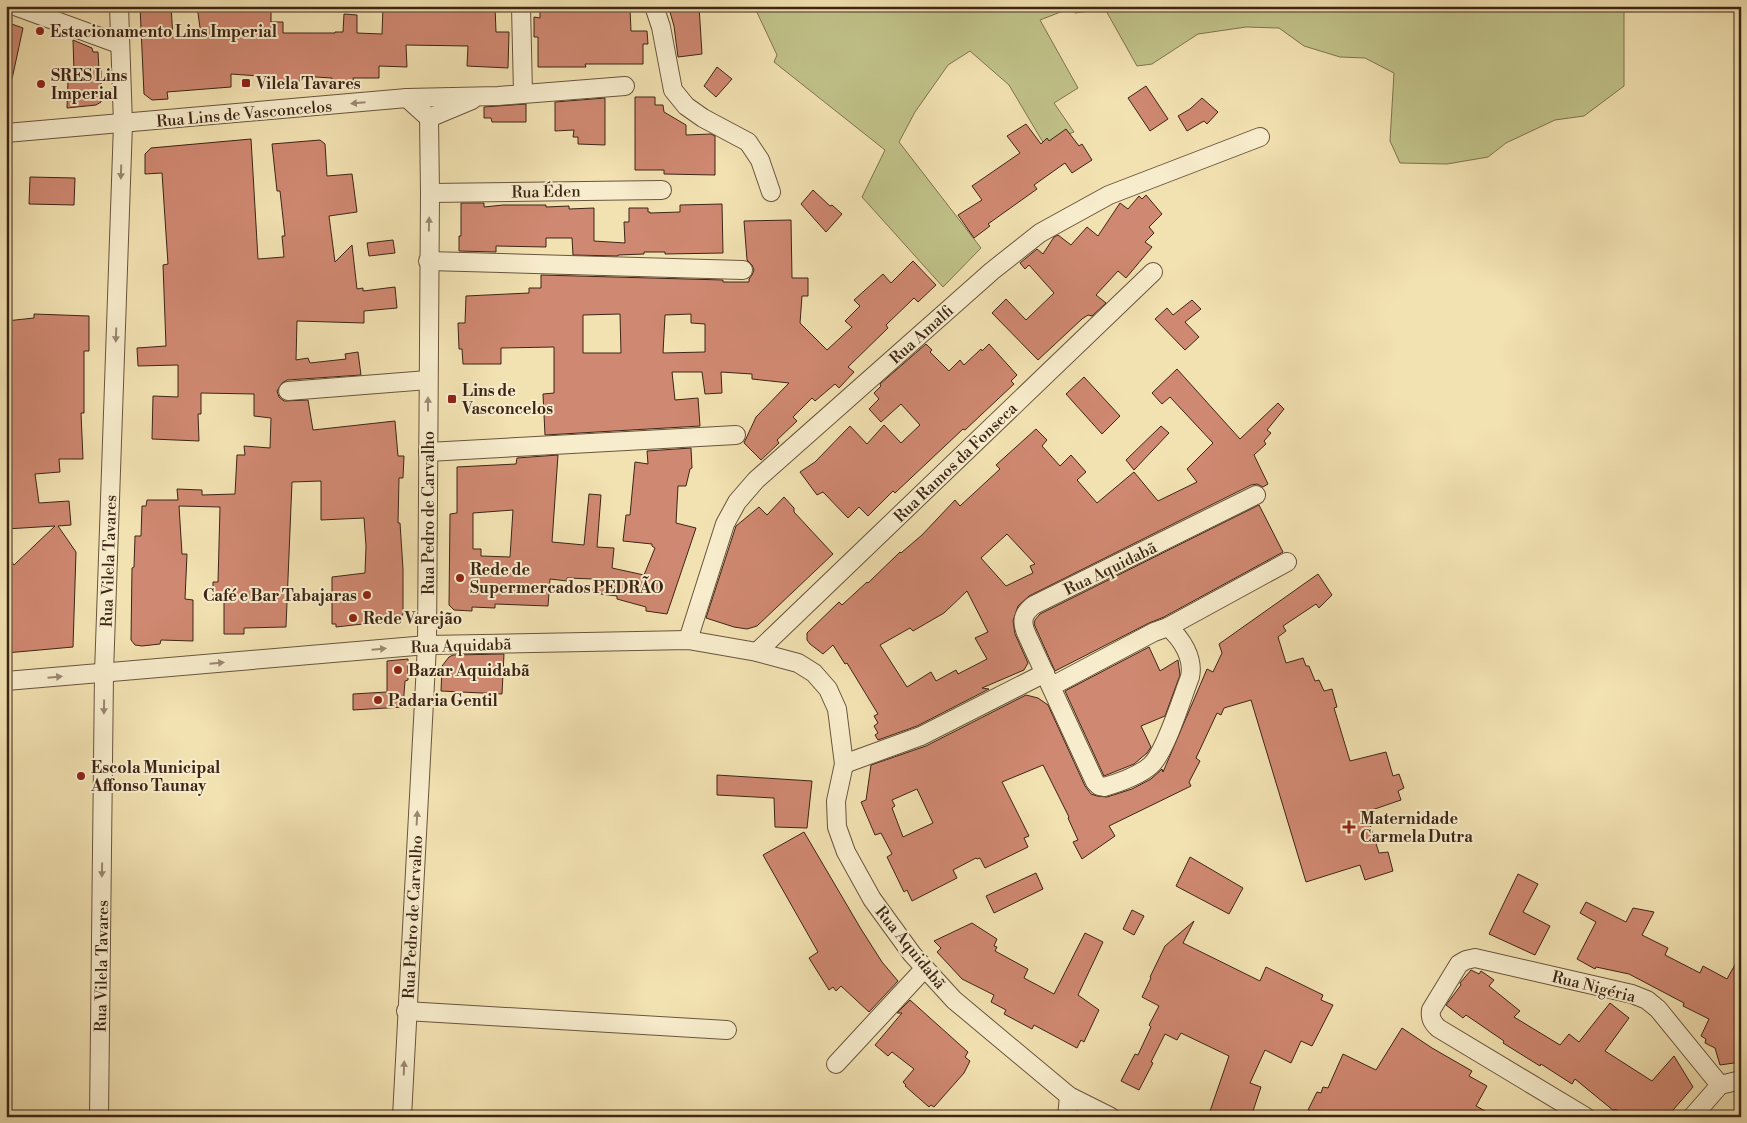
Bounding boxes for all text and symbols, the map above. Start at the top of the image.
place label: Estacionamento Lins Imperial [50,22,278,42]
marker: Estacionamento Lins Imperial [34,25,46,37]
place label: SRES Lins Imperial [51,66,128,104]
place label: Vilela Tavares [255,74,361,94]
marker: Vilela Tavares [240,77,252,89]
marker: SRES Lins Imperial [35,78,47,90]
street label: Rua Lins de Vasconcelos [155,96,333,132]
one-way arrow [350,99,366,107]
one-way arrow [117,165,125,181]
street label: Rua Éden [511,179,581,203]
one-way arrow [425,215,433,231]
street label: Rua Amalfi [886,301,958,369]
one-way arrow [111,327,119,343]
place label: Lins de Vasconcelos [461,381,553,419]
marker: Lins de Vasconcelos [446,393,458,405]
one-way arrow [424,395,432,411]
street label: Rua Ramos da Fonseca [890,398,1022,527]
street label: Rua Pedro de Carvalho [419,431,439,595]
street label: Rua Vilela Tavares [97,494,121,628]
street label: Rua Aquidabã [1061,537,1161,600]
place label: Rede de Supermercados PEDRÃO [470,560,664,598]
marker: Rede de Supermercados PEDRÃO [454,572,466,584]
place label: Café e Bar Tabajaras [203,586,357,606]
marker: Café e Bar Tabajaras [361,589,373,601]
place label: Rede Varejão [363,609,462,629]
marker: Rede Varejão [347,612,359,624]
street label: Rua Aquidabã [410,634,513,658]
one-way arrow [371,645,387,653]
one-way arrow [209,659,225,667]
place label: Bazar Aquidabã [408,661,530,681]
marker: Bazar Aquidabã [392,664,404,676]
one-way arrow [47,673,63,681]
place label: Padaria Gentil [388,691,498,711]
marker: Padaria Gentil [372,694,384,706]
one-way arrow [100,699,108,715]
place label: Escola Municipal Affonso Taunay [90,758,221,796]
marker: Escola Municipal Affonso Taunay [75,770,87,782]
place label: Maternidade Carmela Dutra [1360,809,1473,847]
one-way arrow [414,810,422,826]
marker: Maternidade Carmela Dutra [1342,820,1356,834]
street label: Rua Pedro de Carvalho [399,835,427,999]
one-way arrow [98,862,106,878]
street label: Rua Vilela Tavares [91,900,113,1032]
street label: Rua Aquidabã [871,902,950,994]
street label: Rua Nigéria [1550,967,1639,1007]
one-way arrow [400,1060,408,1076]

